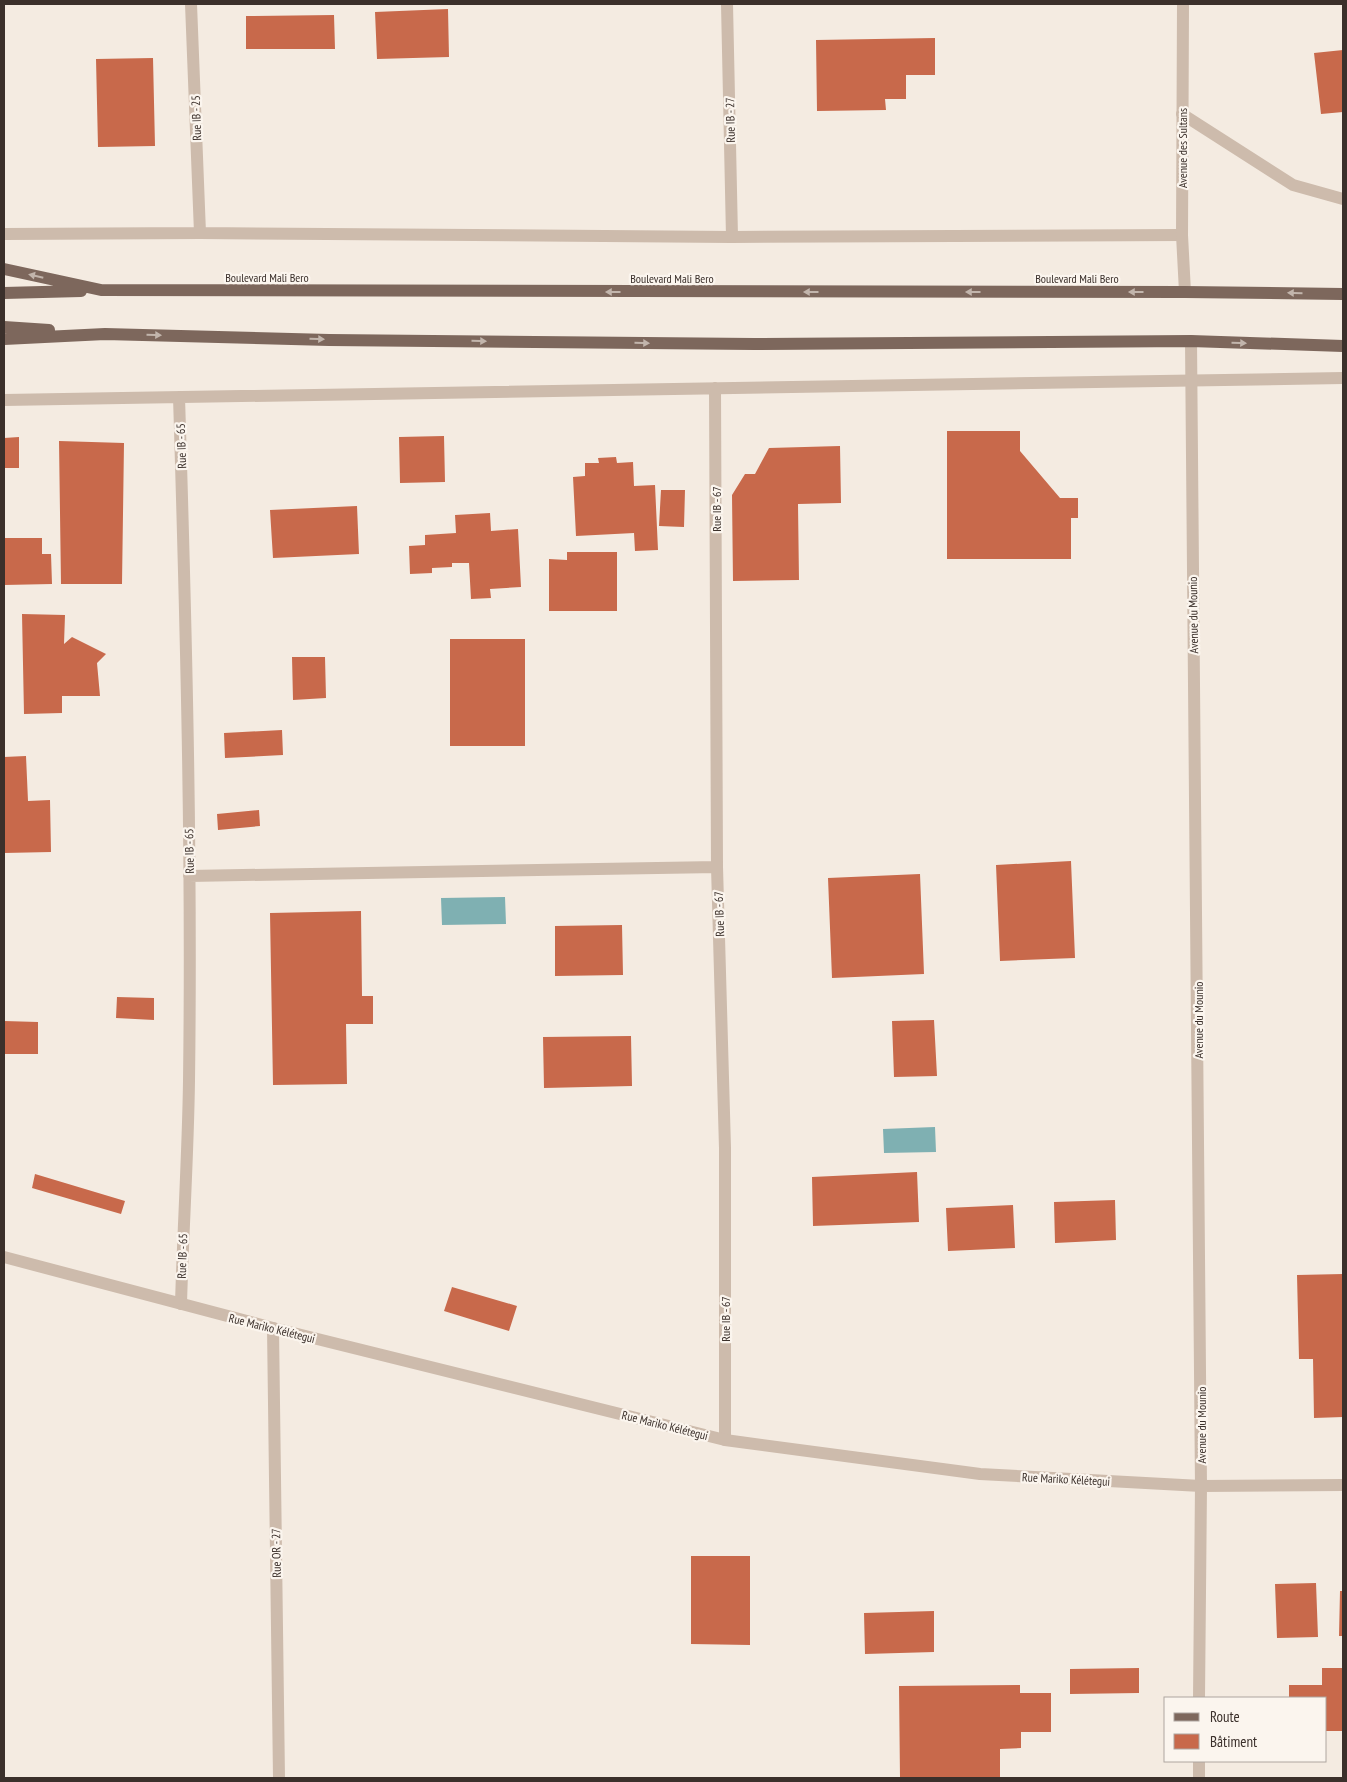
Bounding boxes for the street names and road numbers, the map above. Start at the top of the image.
street label: Rue IB - 25 [188,95,204,141]
street label: Rue IB - 27 [722,97,738,143]
street label: Avenue des Sultans [1175,108,1190,188]
street label: Boulevard Mali Bero [225,270,309,285]
street label: Boulevard Mali Bero [630,271,714,286]
street label: Boulevard Mali Bero [1035,271,1119,286]
street label: Rue IB - 65 [173,423,189,469]
street label: Rue IB - 67 [709,486,724,532]
street label: Avenue du Mounio [1185,576,1201,654]
street label: Rue IB - 65 [181,828,197,874]
street label: Rue IB - 67 [711,891,727,937]
street label: Avenue du Mounio [1191,982,1206,1058]
street label: Rue IB - 65 [174,1233,190,1279]
street label: Rue IB - 67 [718,1296,733,1342]
street label: Rue Mariko Kélétegui [227,1310,317,1346]
street label: Avenue du Mounio [1194,1387,1209,1463]
street label: Rue Mariko Kélétegui [620,1407,710,1443]
street label: Rue Mariko Kélétegui [1022,1469,1110,1489]
street label: Rue OR - 27 [268,1528,284,1578]

